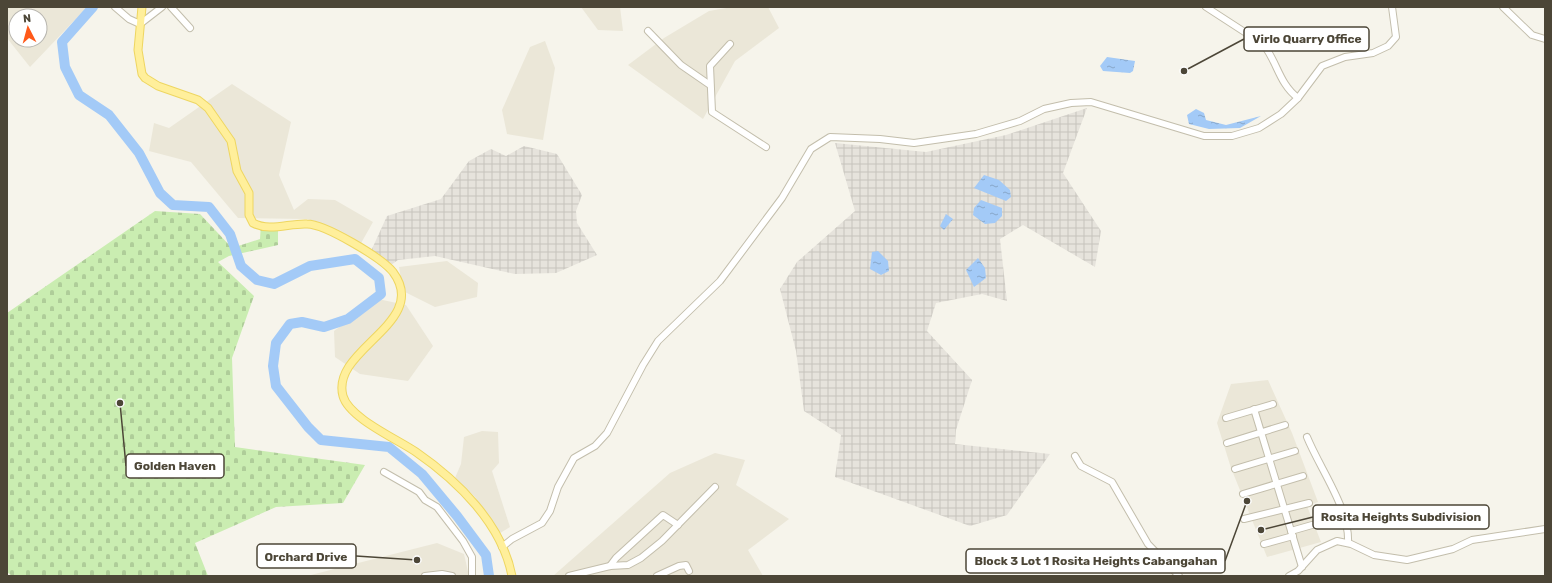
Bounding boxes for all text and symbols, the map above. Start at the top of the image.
north arrow [8,8,48,48]
text: N [22,12,32,25]
callout: Virlo Quarry Office [1244,27,1369,51]
text: Virlo Quarry Office [1252,32,1362,46]
callout: Golden Haven [126,454,224,478]
text: Golden Haven [134,459,216,473]
callout: Rosita Heights Subdivision [1313,505,1489,529]
text: Rosita Heights Subdivision [1321,510,1481,524]
callout: Orchard Drive [257,544,356,568]
callout: Block 3 Lot 1 Rosita Heights Cabangahan [966,549,1225,573]
text: Orchard Drive [265,550,347,564]
text: Block 3 Lot 1 Rosita Heights Cabangahan [974,554,1218,568]

